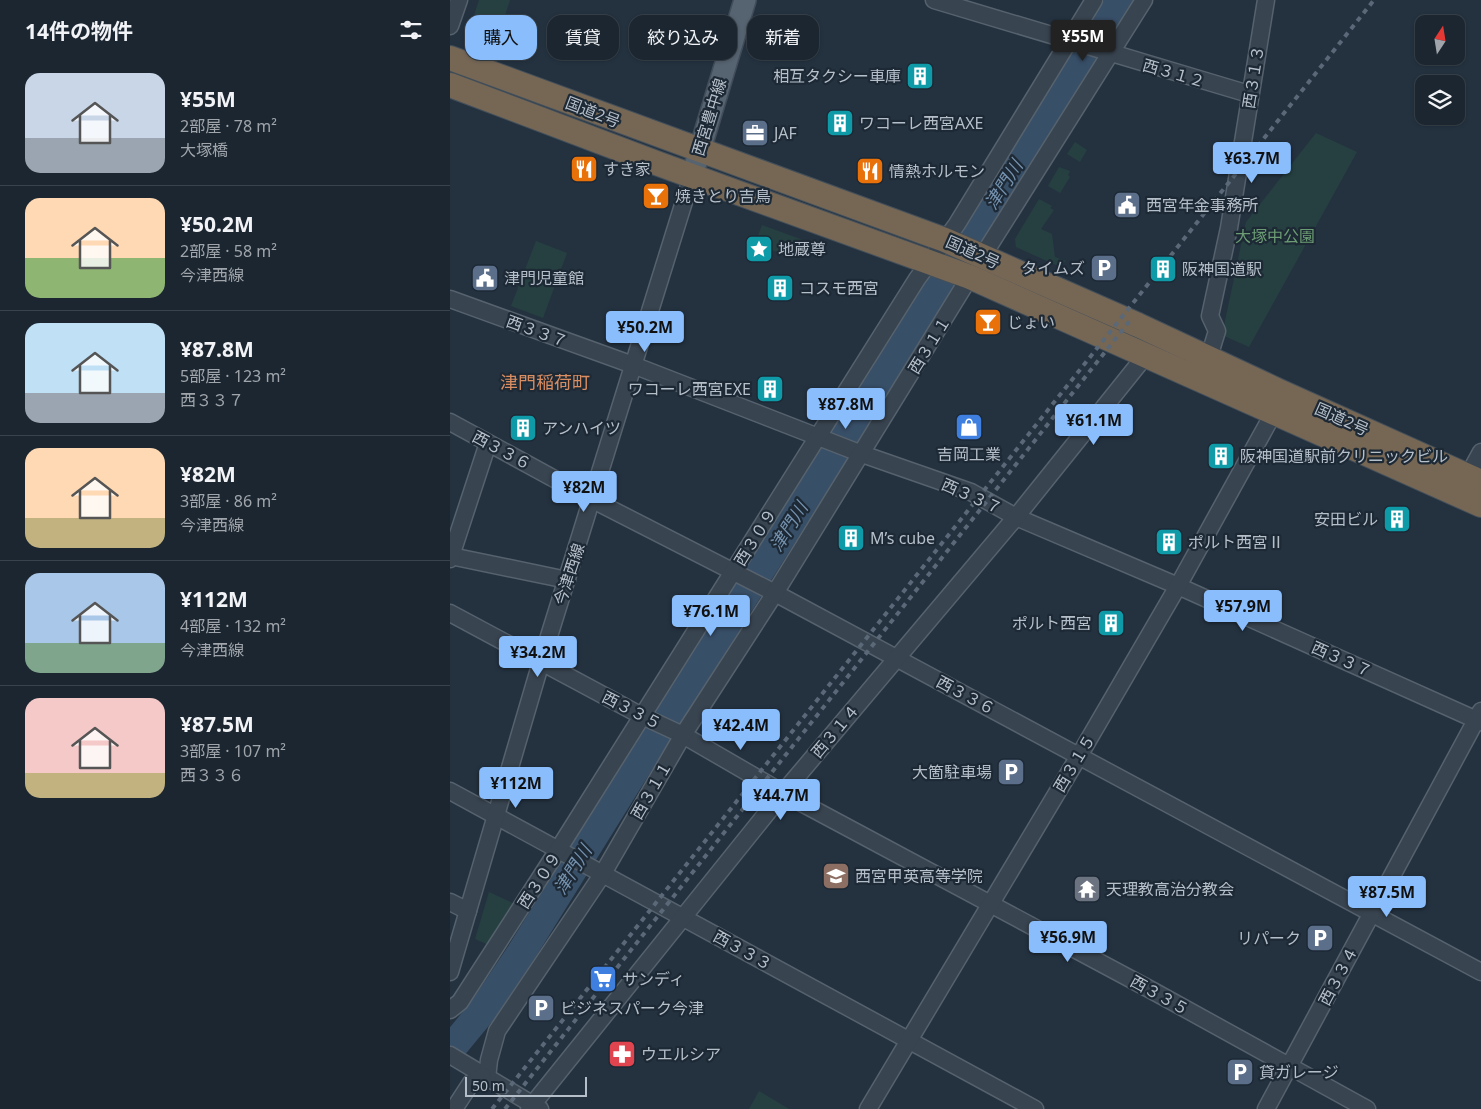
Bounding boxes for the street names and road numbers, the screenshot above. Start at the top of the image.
street label: 西３１３ [1237,44,1269,110]
street label: 西３１２ [1140,54,1208,92]
street label: 西宮豊中線 [687,76,731,158]
street label: 国道2号 [562,91,624,133]
street label: 国道2号 [942,230,1004,274]
street label: 西３３７ [503,310,571,352]
street label: 西３１１ [903,312,955,378]
street label: 国道2号 [1311,397,1373,441]
street label: 西３３６ [469,425,535,475]
street label: 西３３７ [938,473,1006,519]
street label: 西３０９ [729,504,781,570]
street label: 今津西線 [549,540,589,608]
street label: 西３３７ [1308,636,1376,682]
street label: 西３３６ [933,670,999,720]
street label: 西３３５ [598,686,666,734]
street label: 西３１４ [806,699,864,763]
street label: 西３１５ [1048,730,1100,796]
street label: 西３１１ [625,757,677,823]
street label: 西３０９ [512,847,566,913]
street label: 西３３３ [710,925,776,975]
street label: 西３３４ [1313,943,1363,1009]
street label: 西３３５ [1127,970,1193,1020]

